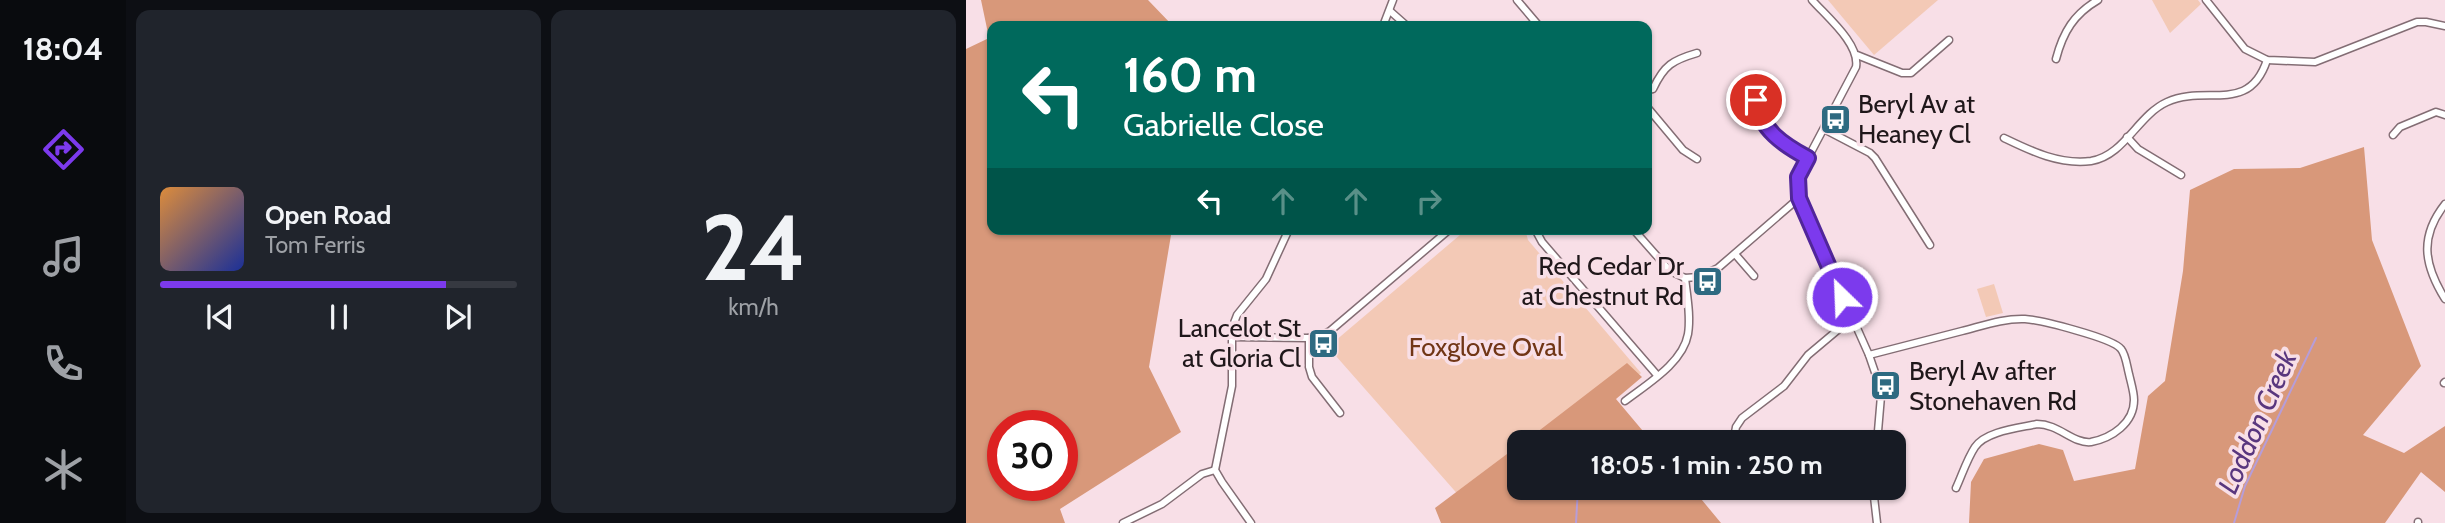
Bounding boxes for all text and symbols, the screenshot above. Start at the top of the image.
text: 18:04 [23,29,103,68]
text: 160 m [1123,45,1257,104]
icon: left [1008,49,1099,140]
pin [1726,70,1786,130]
icon: arrive [1737,81,1775,119]
place label: Beryl Av at Heaney Cl [1858,88,1975,150]
bus stop icon: Beryl Av at Heaney Cl [1818,102,1852,136]
text: Gabrielle Close [1123,105,1324,144]
icon: directions [39,125,88,174]
icon: left [1191,182,1229,220]
icon: ahead [1264,182,1302,220]
icon: ahead [1337,182,1375,220]
icon: right [1410,182,1448,220]
text: 24 [701,192,806,303]
text: Open Road [265,199,391,231]
text: Tom Ferris [265,231,365,259]
icon: music [39,232,88,281]
place label: Red Cedar Dr at Chestnut Rd [1522,250,1685,312]
position arrow [1805,260,1879,334]
bus stop icon: Red Cedar Dr at Chestnut Rd [1690,264,1724,298]
text: km/h [728,293,779,321]
icon: previous [201,298,239,336]
icon: pause [320,298,358,336]
icon: next [439,298,477,336]
place label: Lancelot St at Gloria Cl [1178,312,1301,374]
bus stop icon: Lancelot St at Gloria Cl [1307,326,1341,360]
park label: Foxglove Oval [1409,331,1563,363]
icon: phone [39,339,88,388]
water label: Loddon Creek [2210,345,2304,499]
place label: Beryl Av after Stonehaven Rd [1909,355,2077,417]
bus stop icon: Beryl Av after Stonehaven Rd [1869,369,1903,403]
speed limit sign: 30 [987,410,1078,501]
icon: climate [39,445,88,494]
text: 18:05 · 1 min · 250 m [1591,449,1823,481]

